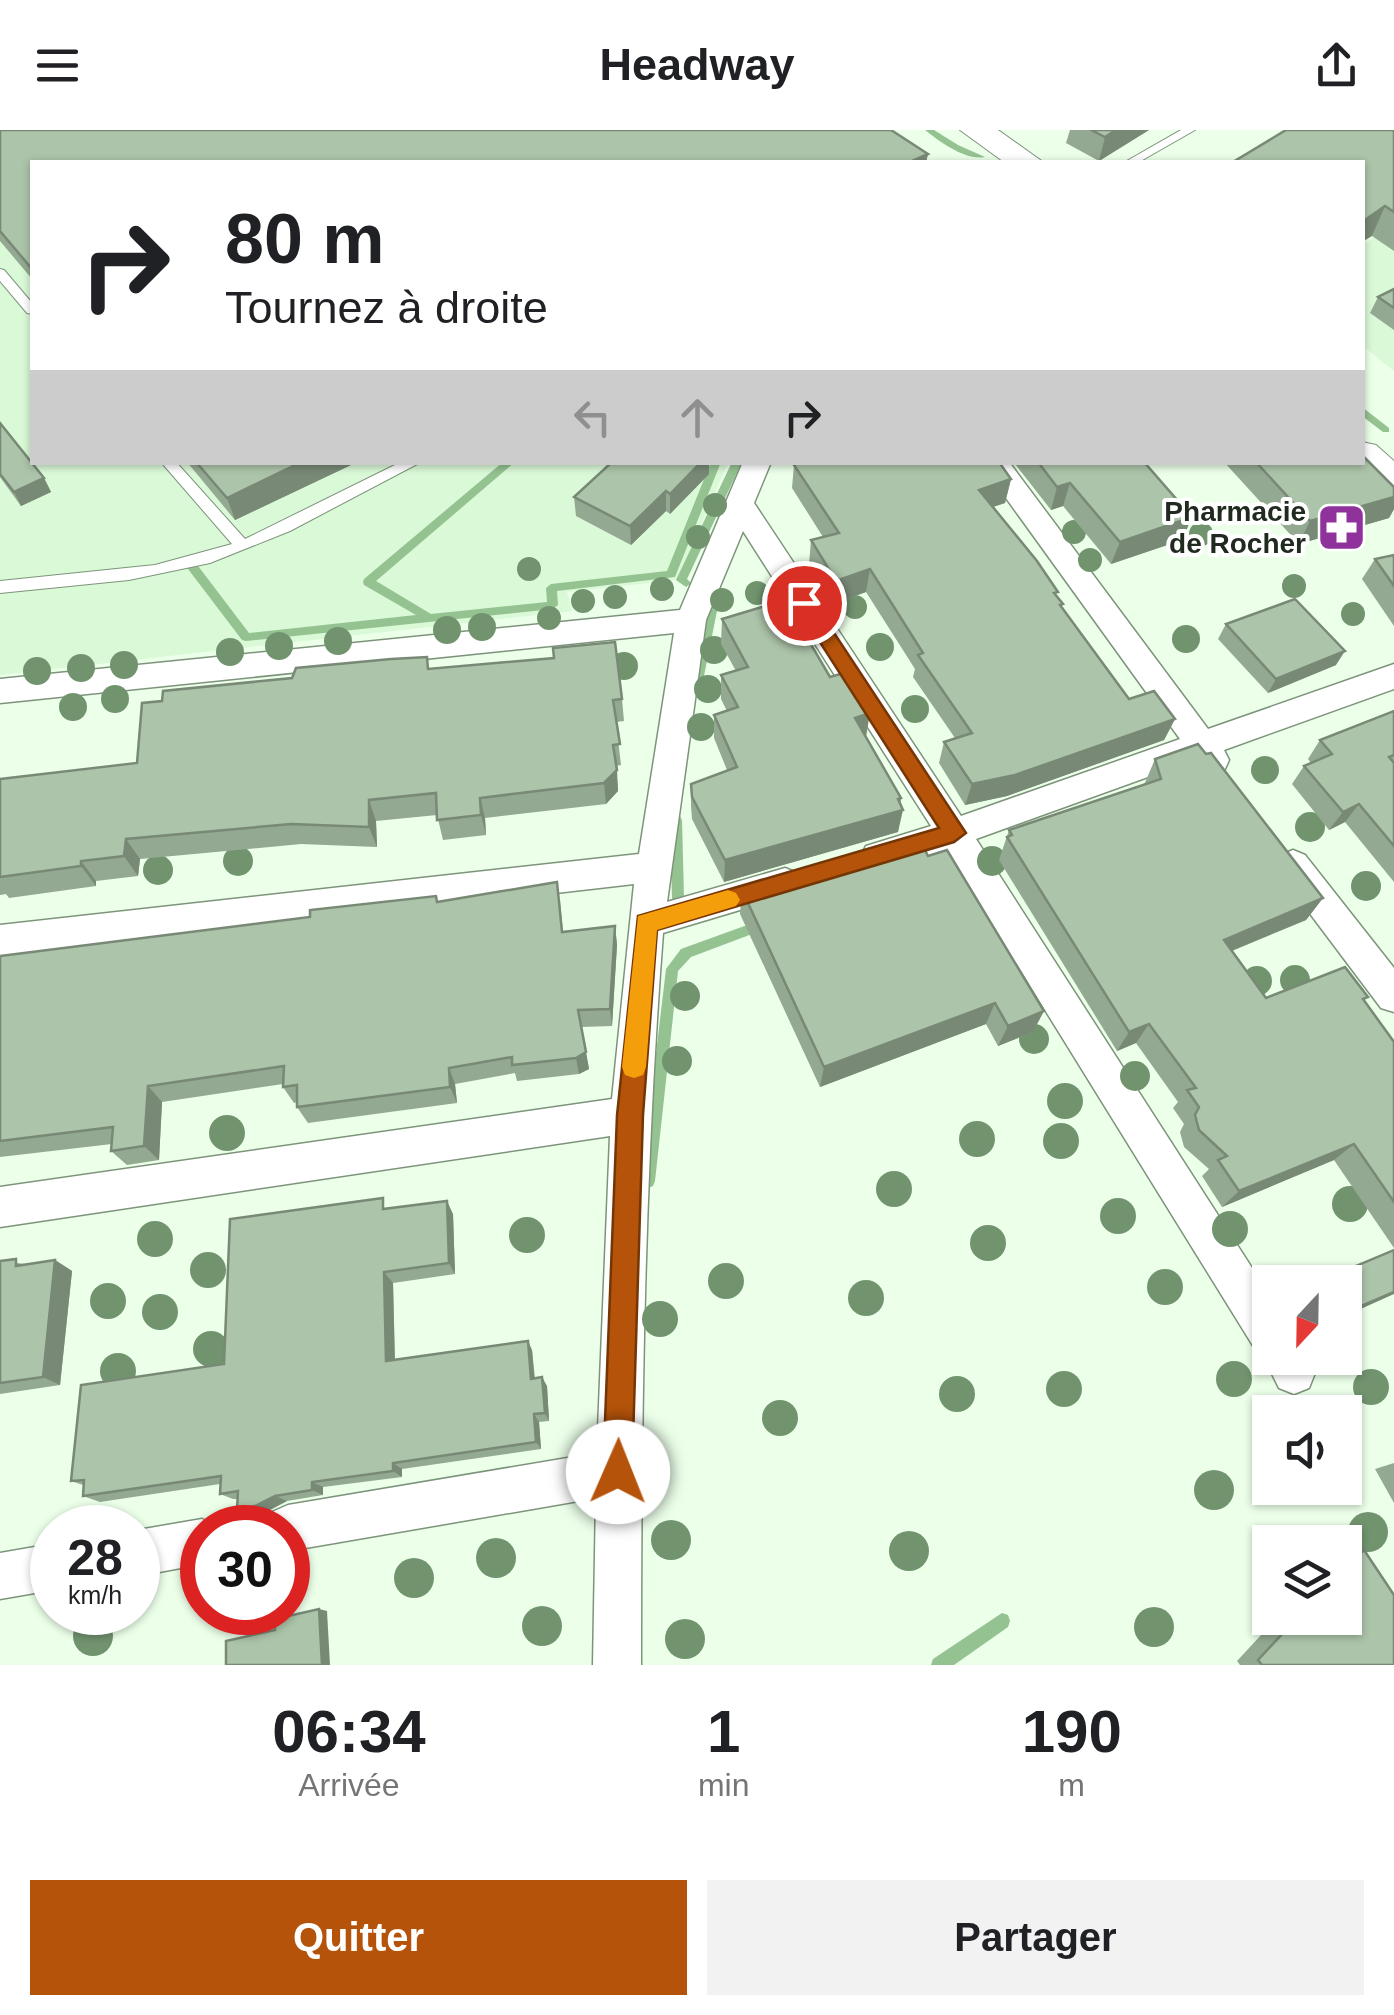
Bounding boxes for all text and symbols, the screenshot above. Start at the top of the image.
icon: menu [30,38,85,93]
icon: share [1309,38,1364,93]
text: Headway [599,39,795,90]
icon: right [60,200,190,330]
text: 80 m [225,200,385,278]
text: Tournez à droite [225,282,548,333]
icon: left [565,390,620,445]
icon: ahead [670,390,725,445]
icon: right [775,390,830,445]
place label: Pharmacie de Rocher [1164,496,1306,559]
pharmacy icon: Pharmacie de Rocher [1315,501,1367,553]
pin [762,561,847,646]
icon: arrive [777,576,832,631]
north arrow [1252,1265,1362,1375]
map controls [1252,1265,1362,1635]
button: sound [1252,1395,1362,1505]
position arrow [566,1420,670,1524]
speed limit sign: 30 [180,1505,310,1635]
button: layers [1252,1525,1362,1635]
text: 28 [67,1530,123,1586]
text: km/h [68,1581,122,1609]
text: 06:34 [272,1698,426,1765]
text: 1 [707,1698,740,1765]
text: 190 [1022,1698,1122,1765]
text: Arrivée [298,1767,400,1803]
text: min [698,1767,749,1803]
text: m [1058,1767,1085,1803]
button: Quitter [30,1880,687,1995]
button: Partager [707,1880,1364,1995]

